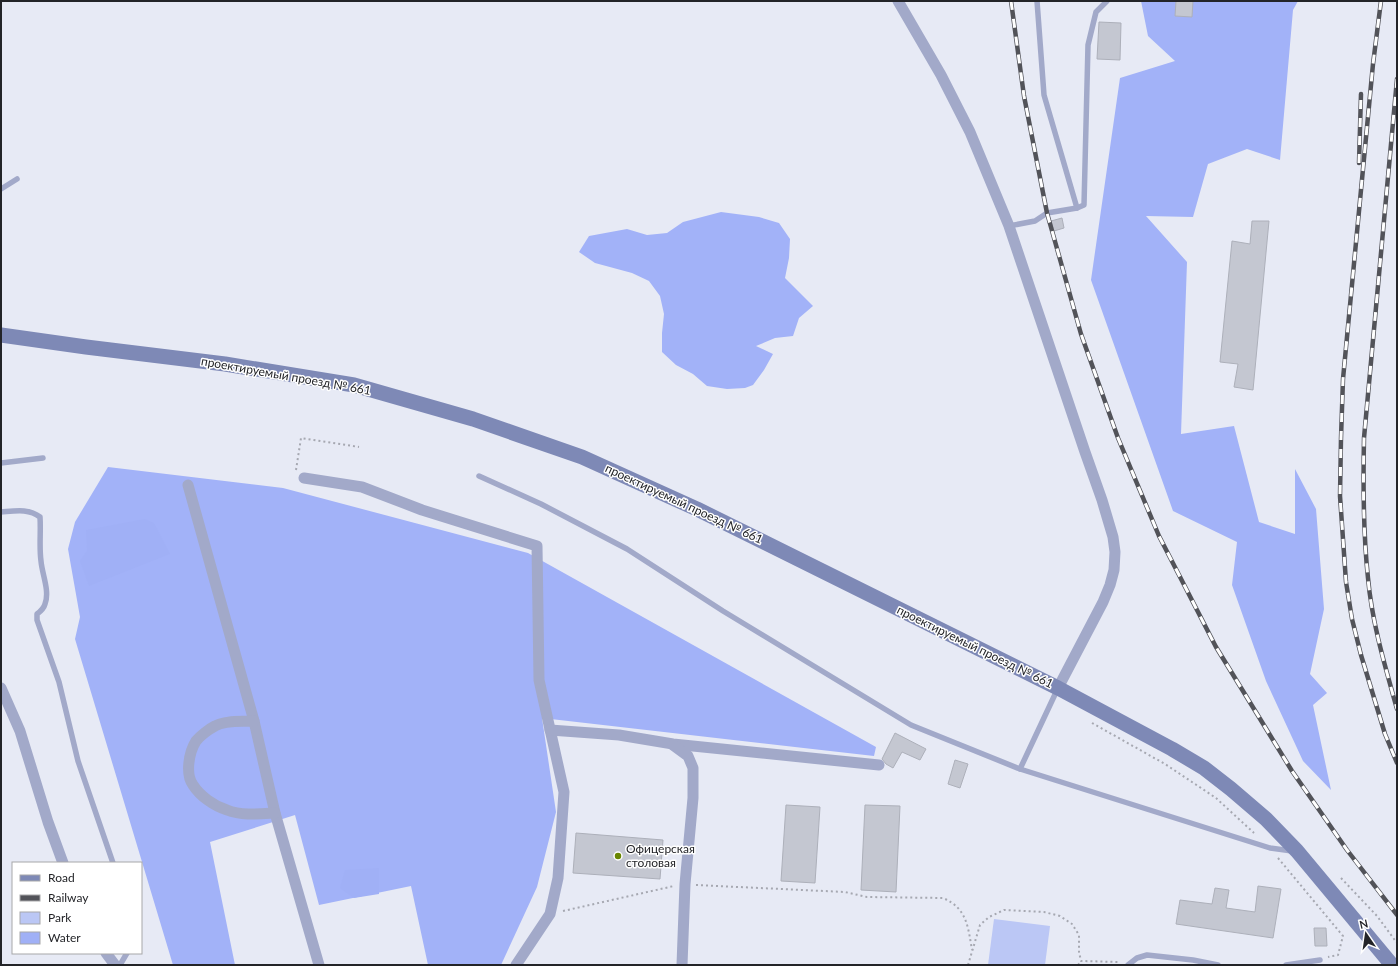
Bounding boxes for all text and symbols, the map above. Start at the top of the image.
street label: проектируемый проезд № 661 [200,353,372,398]
street label: проектируемый проезд № 661 [603,460,765,547]
street label: проектируемый проезд № 661 [895,602,1056,691]
place label: Офицерская столовая [626,841,695,870]
marker: Офицерская столовая [613,851,623,861]
legend [12,862,142,954]
text: Road [48,870,75,885]
text: Railway [48,890,89,905]
text: Park [48,910,72,925]
north arrow [1346,914,1386,954]
text: N [1358,916,1369,931]
text: Water [48,930,81,945]

